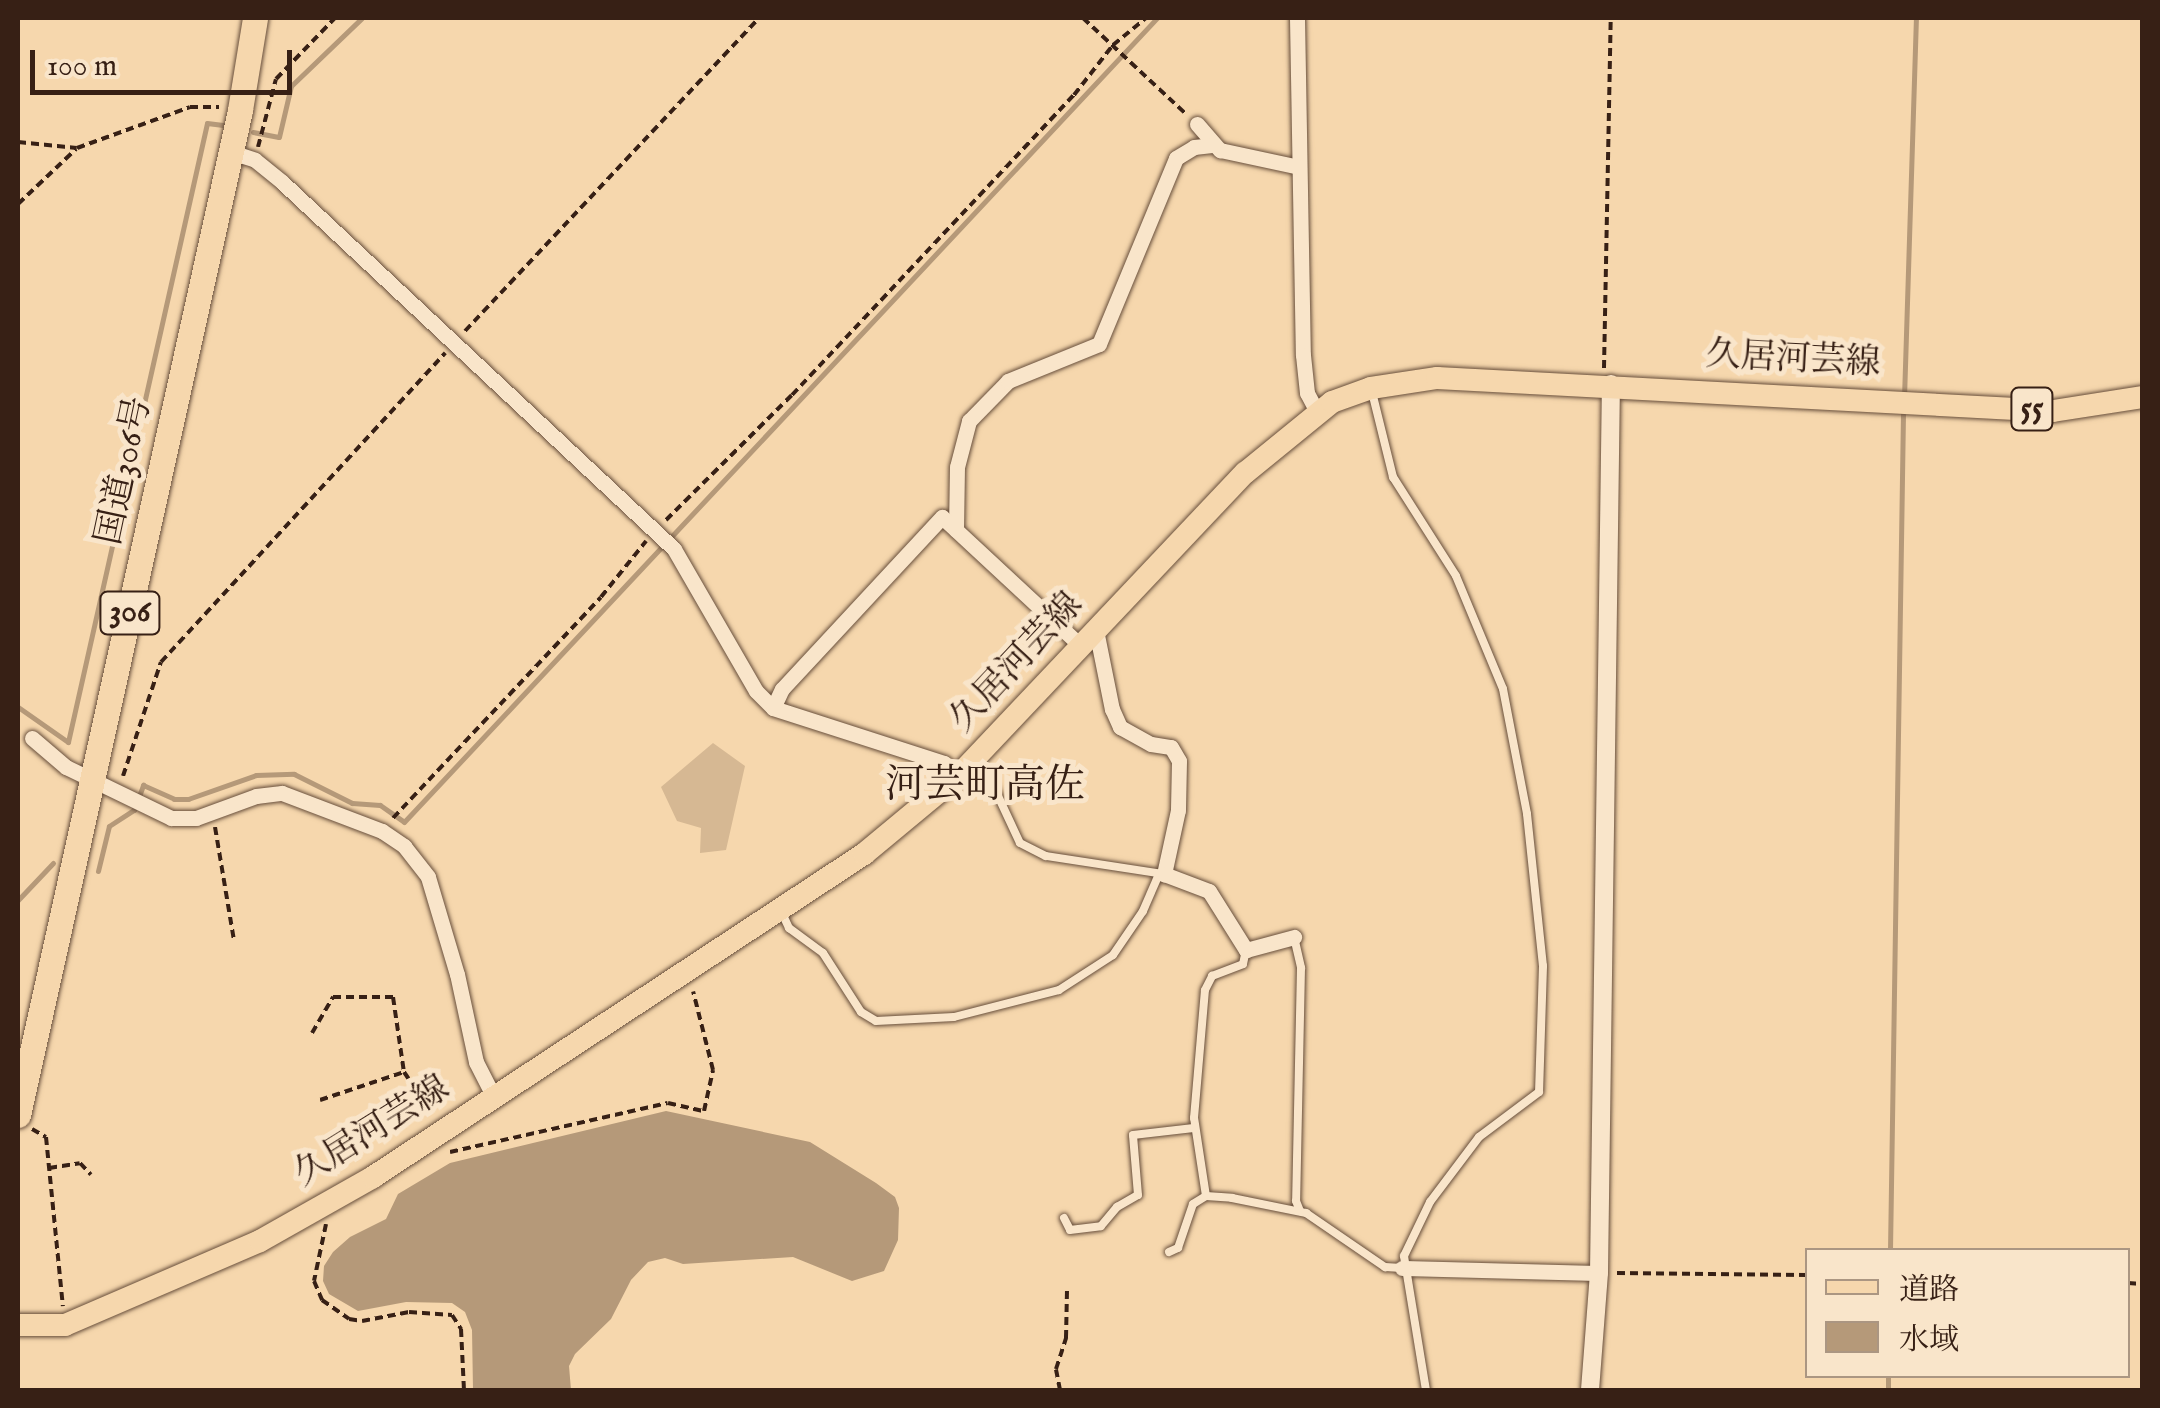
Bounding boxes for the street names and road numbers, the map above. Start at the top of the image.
street label: 久居河芸線 [1705,334,1881,386]
road number: 55 [2010,382,2054,436]
street label: 国道306号 [89,393,161,549]
street label: 久居河芸線 [942,585,1092,741]
road number: 306 [98,586,162,640]
street label: 久居河芸線 [287,1068,457,1196]

